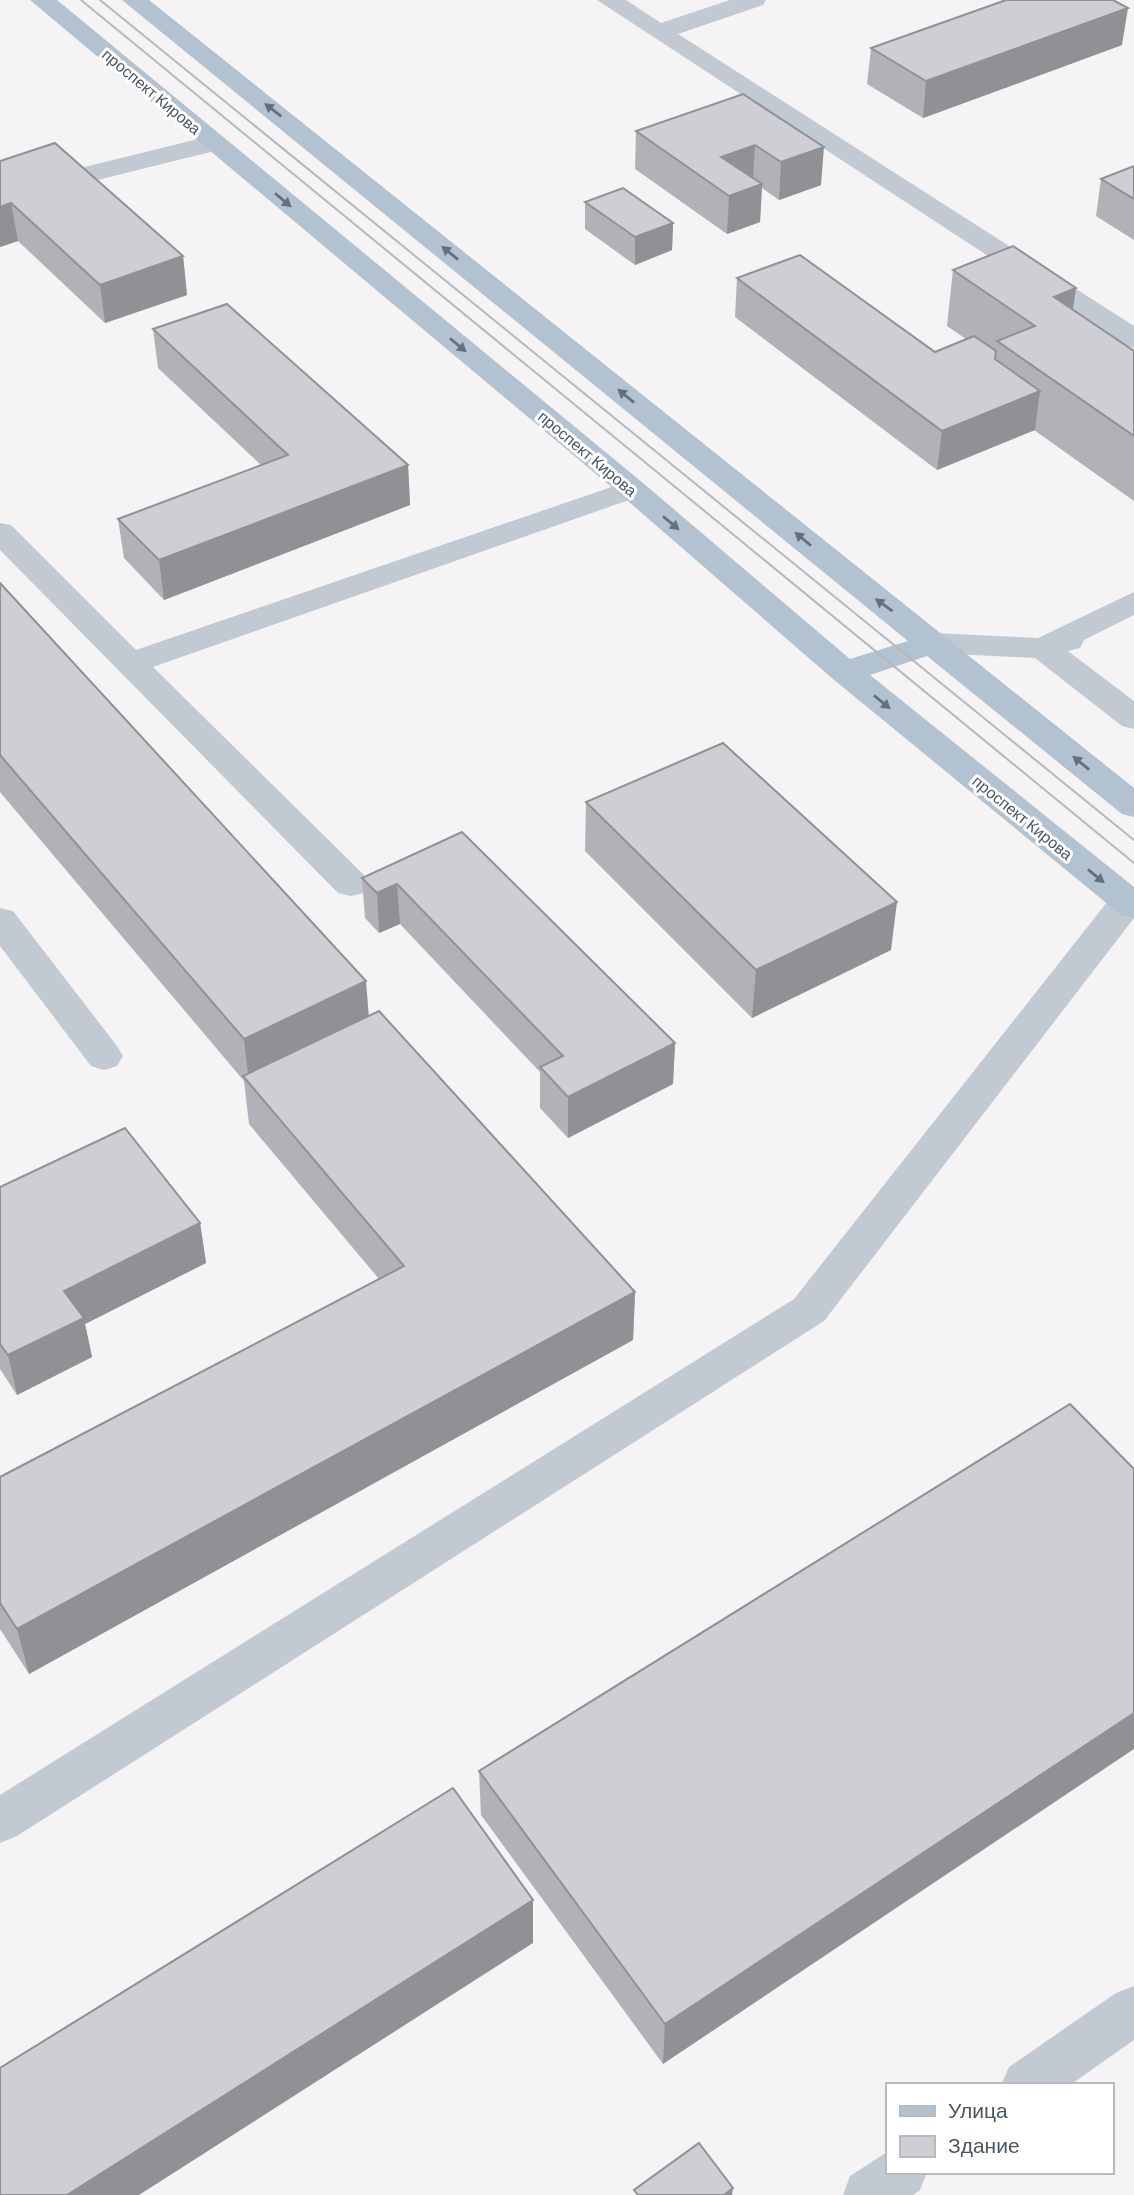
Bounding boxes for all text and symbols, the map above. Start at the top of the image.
street label: проспект Кирова [99,44,205,138]
one-way arrow [264,102,282,117]
one-way arrow [274,192,291,207]
one-way arrow [441,245,459,260]
one-way arrow [449,338,467,353]
one-way arrow [618,388,636,403]
street label: проспект Кирова [535,406,641,500]
one-way arrow [662,515,680,530]
one-way arrow [794,531,812,547]
one-way arrow [875,599,893,613]
one-way arrow [873,694,890,709]
one-way arrow [1073,755,1091,770]
street label: проспект Кирова [969,771,1077,863]
one-way arrow [1088,868,1105,883]
legend [886,2083,1113,2174]
text: Улица [948,2097,1008,2122]
text: Здание [948,2132,1020,2157]

